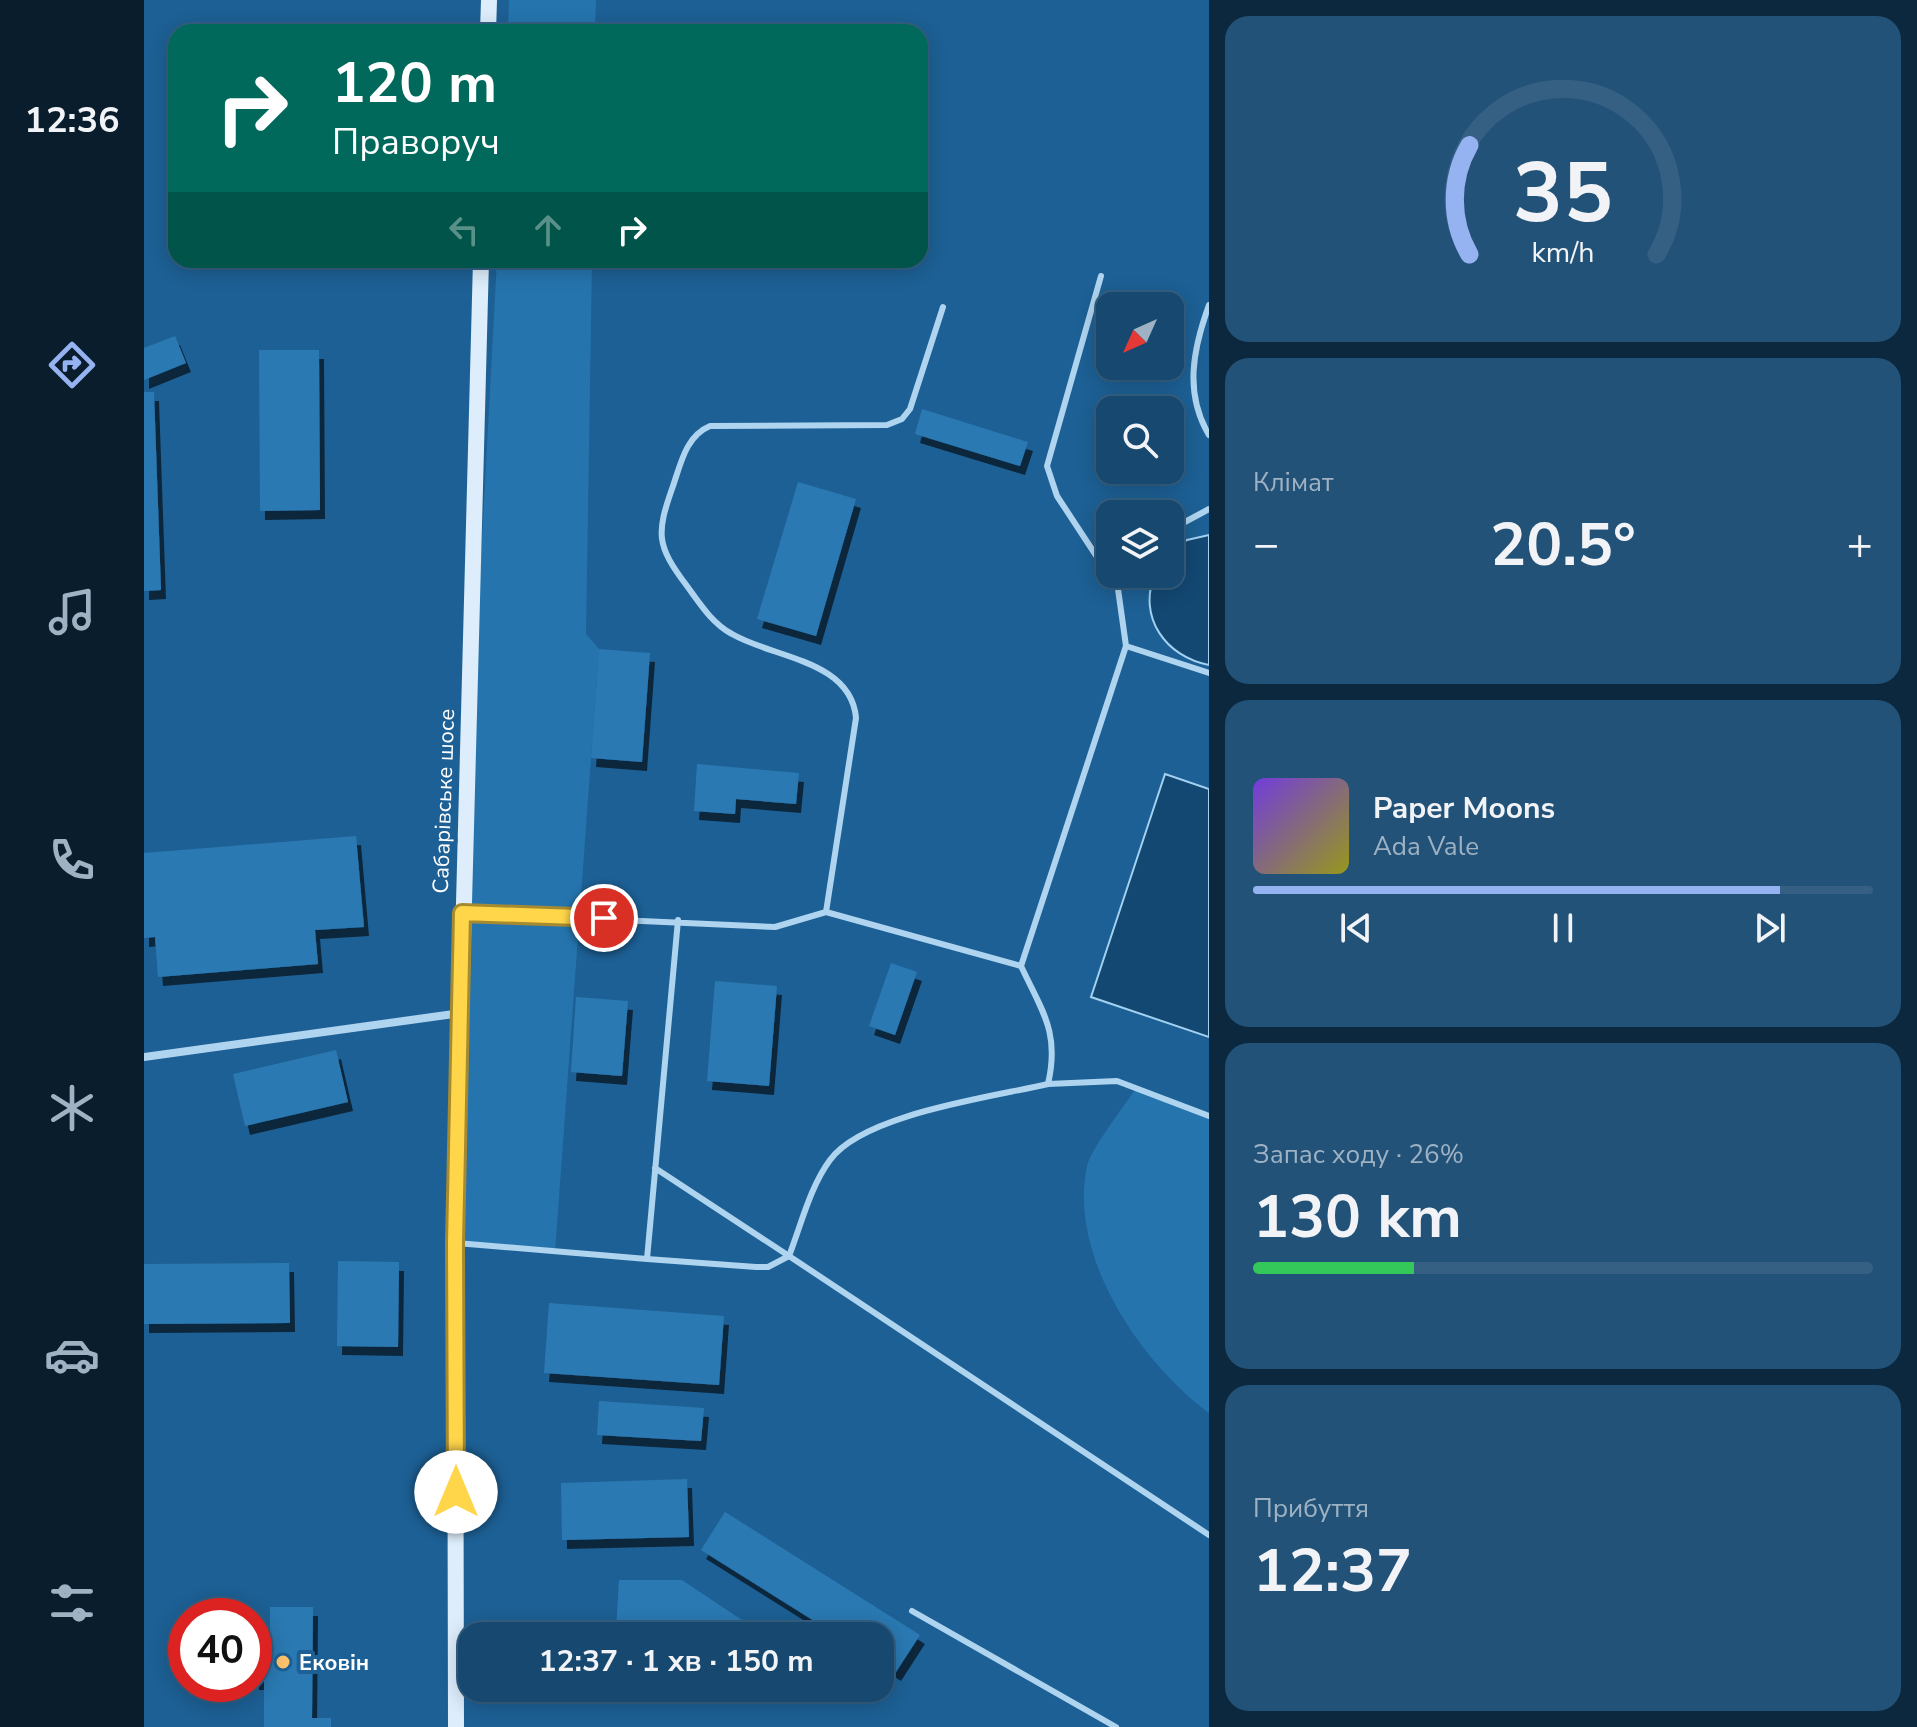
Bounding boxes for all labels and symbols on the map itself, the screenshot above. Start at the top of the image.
north arrow [1096,292,1184,380]
street label: Сабарівське шосе [426,708,462,894]
pin [570,884,638,952]
position arrow [414,1450,498,1534]
speed limit sign: 40 [168,1598,272,1702]
place label: Ековін [299,1648,369,1678]
marker: Ековін [274,1653,292,1671]

